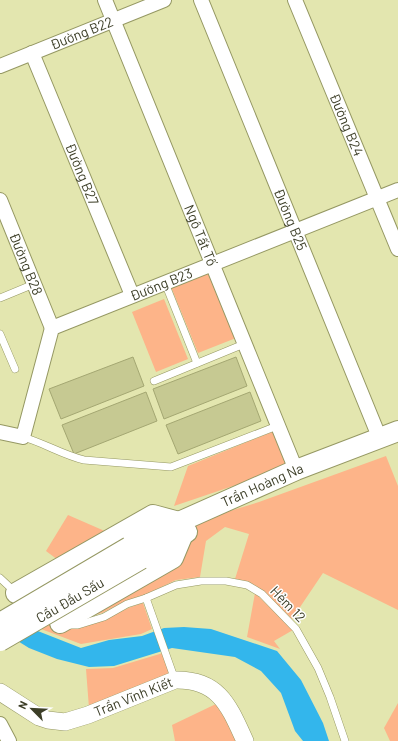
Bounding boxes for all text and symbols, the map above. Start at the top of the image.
street label: Đường B22 [48,12,115,53]
street label: Đường B24 [327,91,368,158]
street label: Đường B27 [62,140,103,208]
street label: Đường B25 [271,186,311,253]
street label: Ngô Tất Tố [181,202,221,269]
street label: Đường B28 [6,230,47,297]
street label: Đường B23 [127,264,195,304]
street label: Trần Hoàng Na [218,459,306,510]
street label: Cầu Đầu Sấu [33,573,107,626]
street label: Hẻm 12 [267,582,310,625]
street label: Trần Vĩnh Kiết [91,673,175,720]
north arrow [12,689,52,729]
text: N [15,699,30,711]

